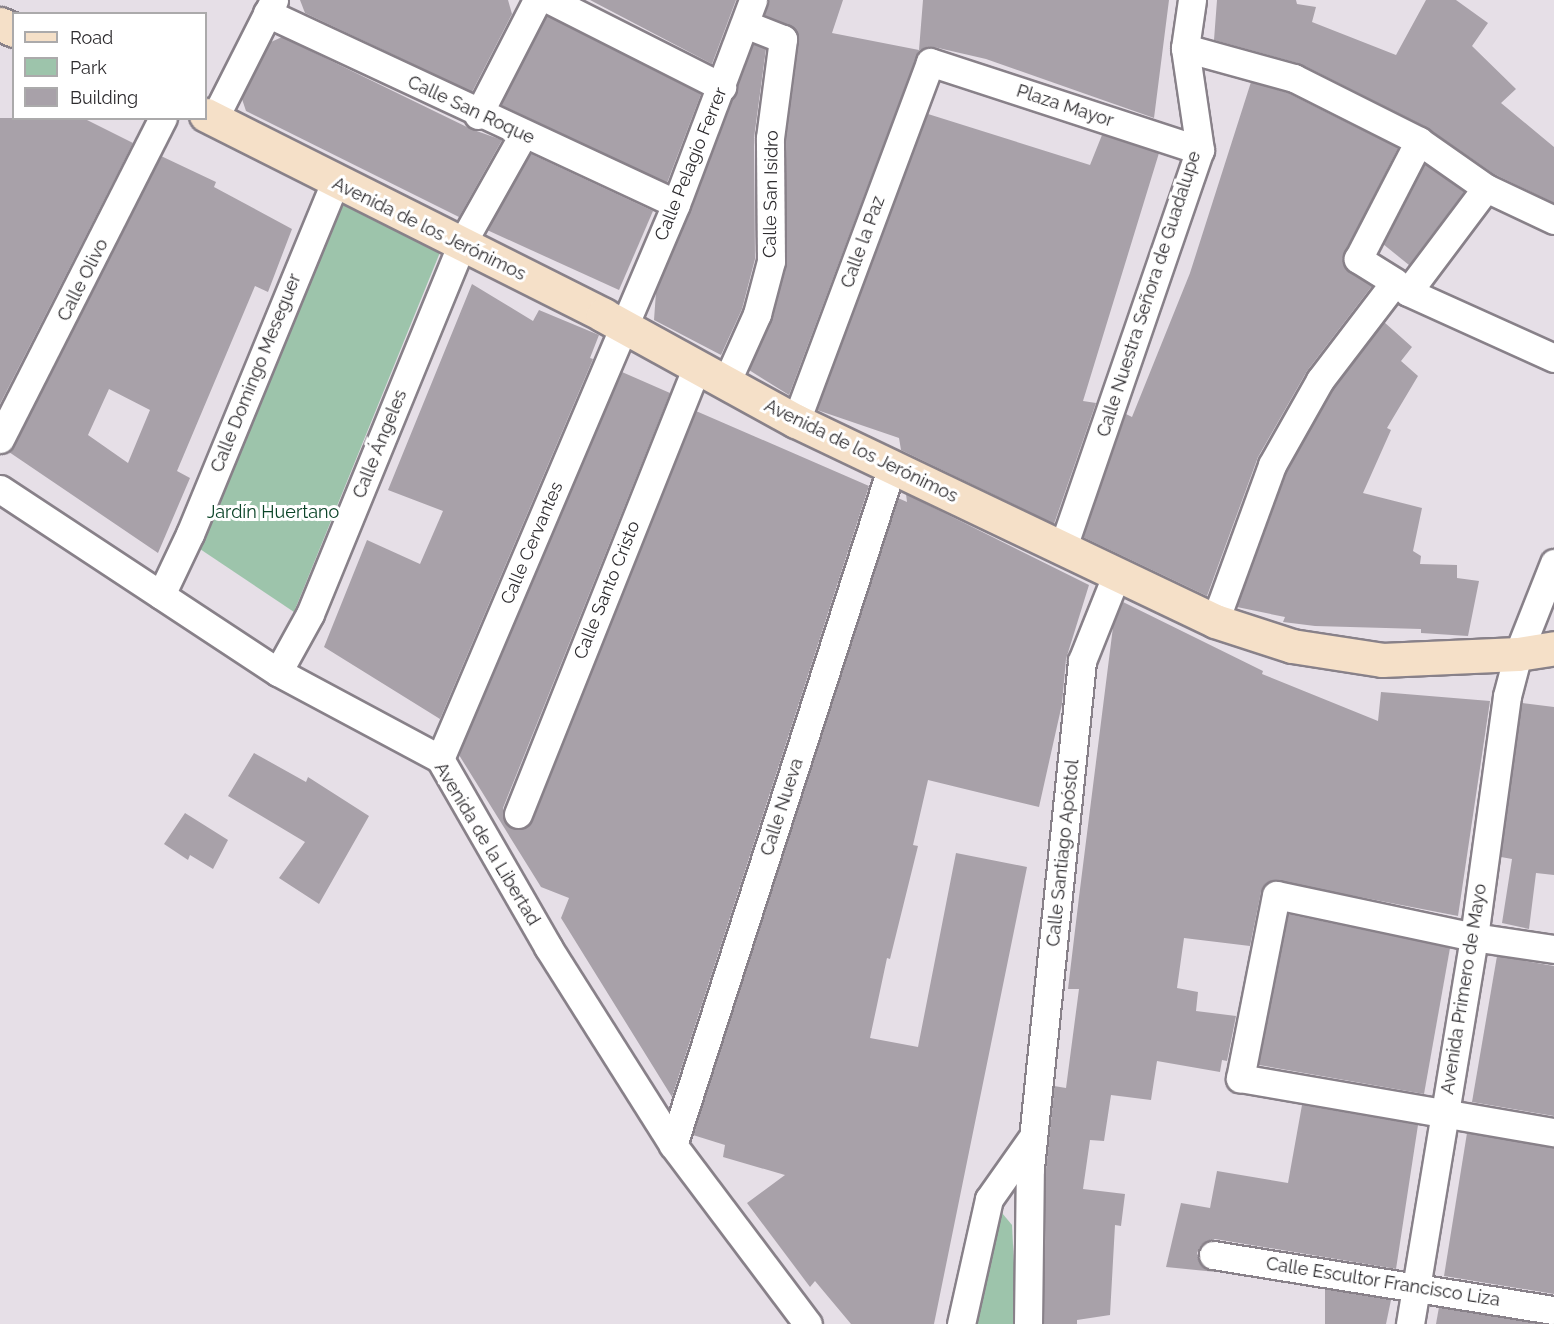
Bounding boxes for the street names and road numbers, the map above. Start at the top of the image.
street label: Calle San Roque [404,71,538,149]
street label: Plaza Mayor [1014,80,1116,132]
street label: Calle Pelagio Ferrer [650,84,732,244]
street label: Calle San Isidro [759,130,783,258]
street label: Calle Nuestra Señora de Guadalupe [1093,148,1205,440]
street label: Avenida de los Jerónimos [329,173,529,285]
street label: Calle la Paz [836,193,890,291]
street label: Calle Olivo [53,235,113,325]
street label: Calle Domingo Meseguer [206,271,306,475]
street label: Calle Ángeles [348,386,412,502]
street label: Avenida de los Jerónimos [761,395,961,507]
street label: Calle Cervantes [496,478,568,608]
street label: Calle Santo Cristo [569,518,645,662]
street label: Calle Nueva [756,756,808,858]
street label: Avenida de la Libertad [430,758,544,930]
street label: Calle Santiago Apóstol [1042,758,1084,948]
street label: Avenida Primero de Mayo [1437,882,1491,1096]
street label: Calle Escultor Francisco Liza [1264,1253,1502,1311]

